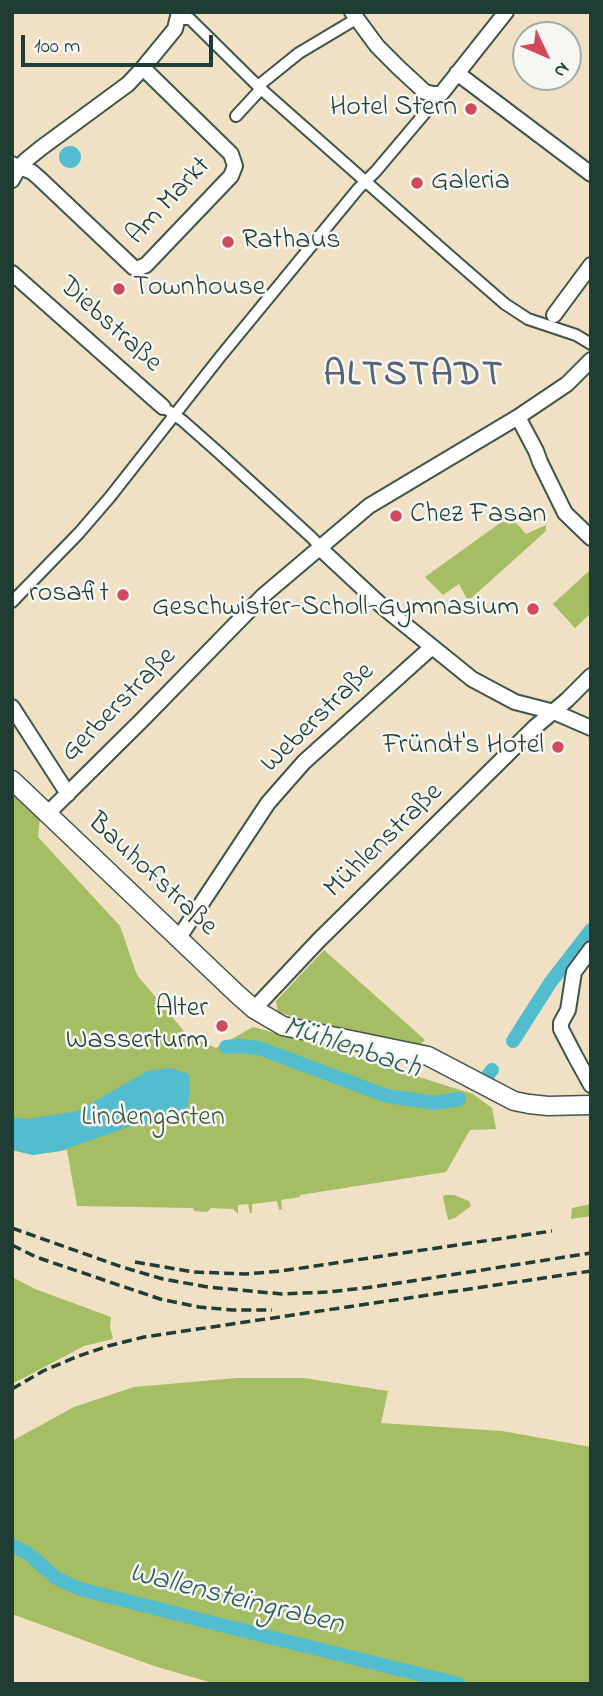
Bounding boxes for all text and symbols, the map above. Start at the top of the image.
scale bar [24,21,217,65]
north arrow [512,21,582,91]
text: 100 m [34,32,80,62]
text: N [547,56,575,84]
place label: Hotel Stern [330,92,457,126]
marker: Hotel Stern [463,101,479,117]
street label: Am Markt [121,151,219,253]
place label: Galeria [431,166,510,200]
marker: Galeria [409,175,425,191]
place label: Rathaus [242,225,341,259]
marker: Rathaus [220,234,236,250]
street label: Diebstraße [50,271,168,381]
place label: Townhouse [133,272,265,306]
marker: Townhouse [111,281,127,297]
district label: ALTSTADT [325,357,503,399]
place label: Chez Fasan [410,499,546,533]
marker: Chez Fasan [388,508,404,524]
place label: rosafit [29,578,109,612]
marker: rosafit [115,587,131,603]
place label: Geschwister-Scholl-Gymnasium [152,592,519,626]
marker: Geschwister-Scholl-Gymnasium [525,601,541,617]
street label: Gerberstraße [55,641,185,771]
street label: Weberstraße [255,657,383,781]
place label: Fründt's Hotel [383,730,544,764]
marker: Fründt's Hotel [550,739,566,755]
street label: Mühlenstraße [319,777,451,907]
street label: Bauhofstraße [79,807,223,945]
place label: Alter Wasserturm [66,993,208,1059]
water label: Mühlenbach [278,1011,424,1089]
marker: Alter Wasserturm [214,1018,230,1034]
park label: Lindengarten [81,1102,225,1136]
water label: Wallensteingraben [125,1557,347,1645]

